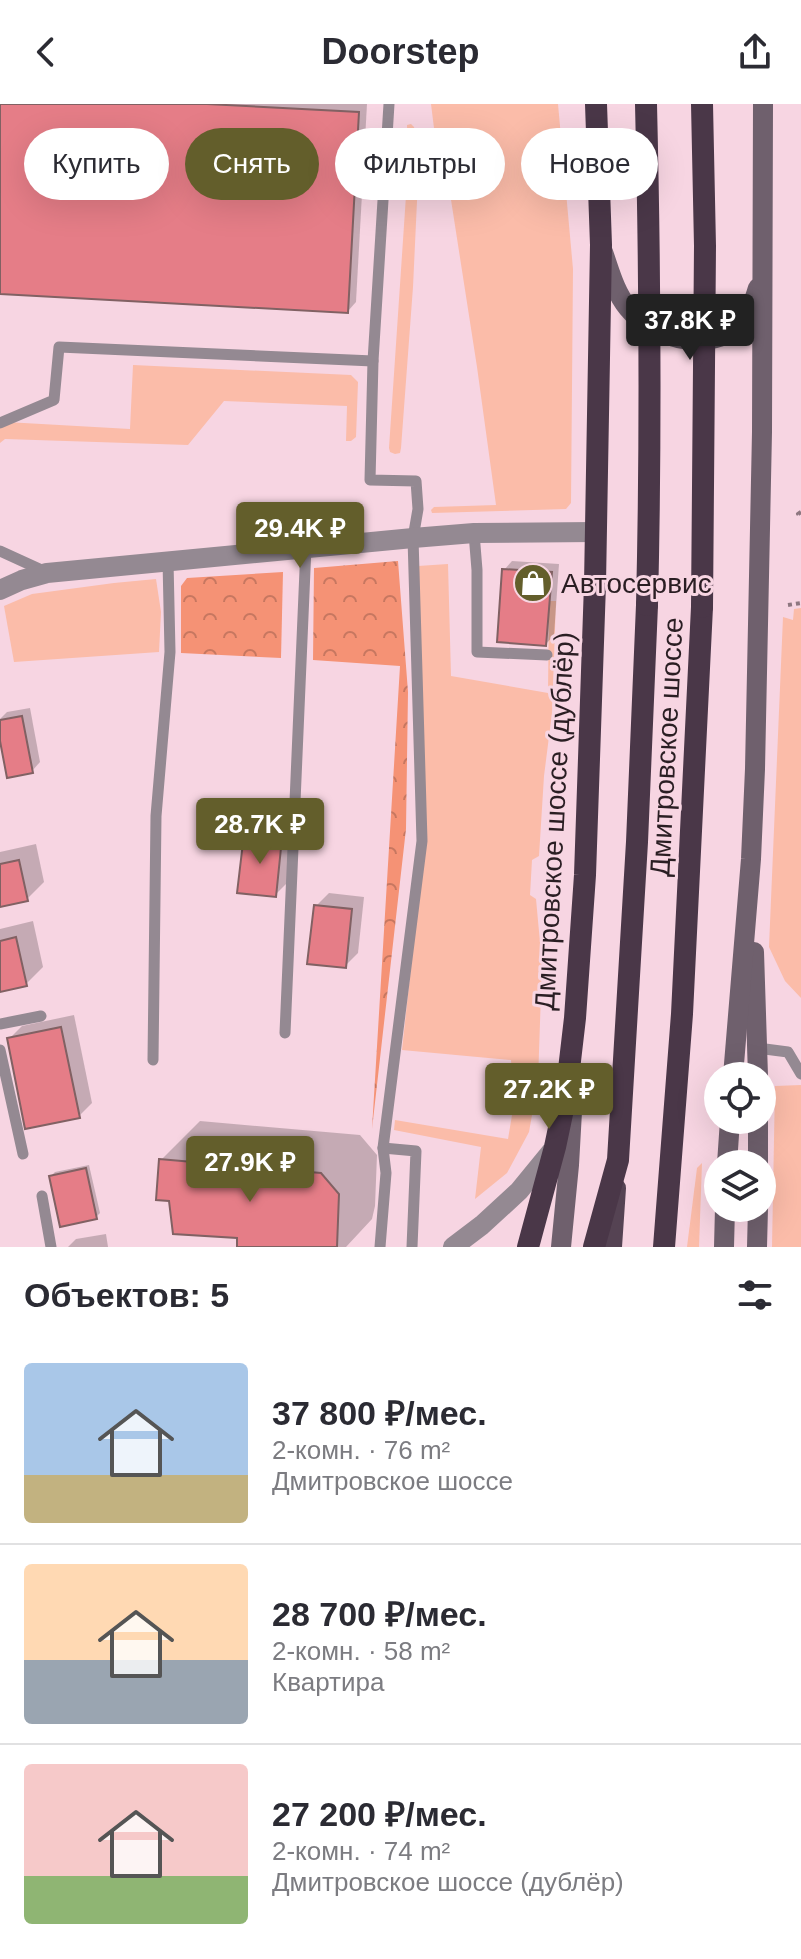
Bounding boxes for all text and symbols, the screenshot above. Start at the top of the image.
icon: back [24,30,68,74]
icon: share [733,30,777,74]
text: Doorstep [321,31,480,72]
chip: Купить [24,128,169,200]
chip: Снять [185,128,319,200]
chip: Фильтры [335,128,505,200]
chip: Новое [521,128,658,200]
pin: 37.8K ₽ [616,294,764,362]
text: 37.8K ₽ [644,305,736,335]
pin: 29.4K ₽ [226,502,374,570]
text: 29.4K ₽ [254,513,346,543]
shop icon: Автосервис [512,562,554,604]
place label: Автосервис [561,568,712,599]
street label: Дмитровское шоссе [644,617,689,877]
street label: Дмитровское шоссе (дублёр) [529,631,580,1011]
pin: 28.7K ₽ [186,798,334,866]
text: 28.7K ₽ [214,809,306,839]
map controls [704,1062,776,1222]
button: locate [704,1062,776,1134]
pin: 27.2K ₽ [475,1063,623,1131]
text: 27.2K ₽ [503,1074,595,1104]
pin: 27.9K ₽ [176,1136,324,1204]
text: 27.9K ₽ [204,1147,296,1177]
button: layers [704,1150,776,1222]
icon: filters [733,1273,777,1317]
text: Объектов: 5 [24,1276,229,1314]
text: 37 800 ₽/мес. [272,1394,487,1432]
icon: home [88,1395,184,1491]
text: 2-комн. · 76 m² [272,1435,450,1465]
text: Дмитровское шоссе [272,1466,513,1496]
text: 28 700 ₽/мес. [272,1595,487,1633]
icon: home [88,1596,184,1692]
text: 2-комн. · 58 m² [272,1636,450,1666]
text: Квартира [272,1667,384,1697]
text: 27 200 ₽/мес. [272,1795,487,1833]
icon: home [88,1796,184,1892]
text: 2-комн. · 74 m² [272,1836,450,1866]
text: Дмитровское шоссе (дублёр) [272,1867,624,1897]

